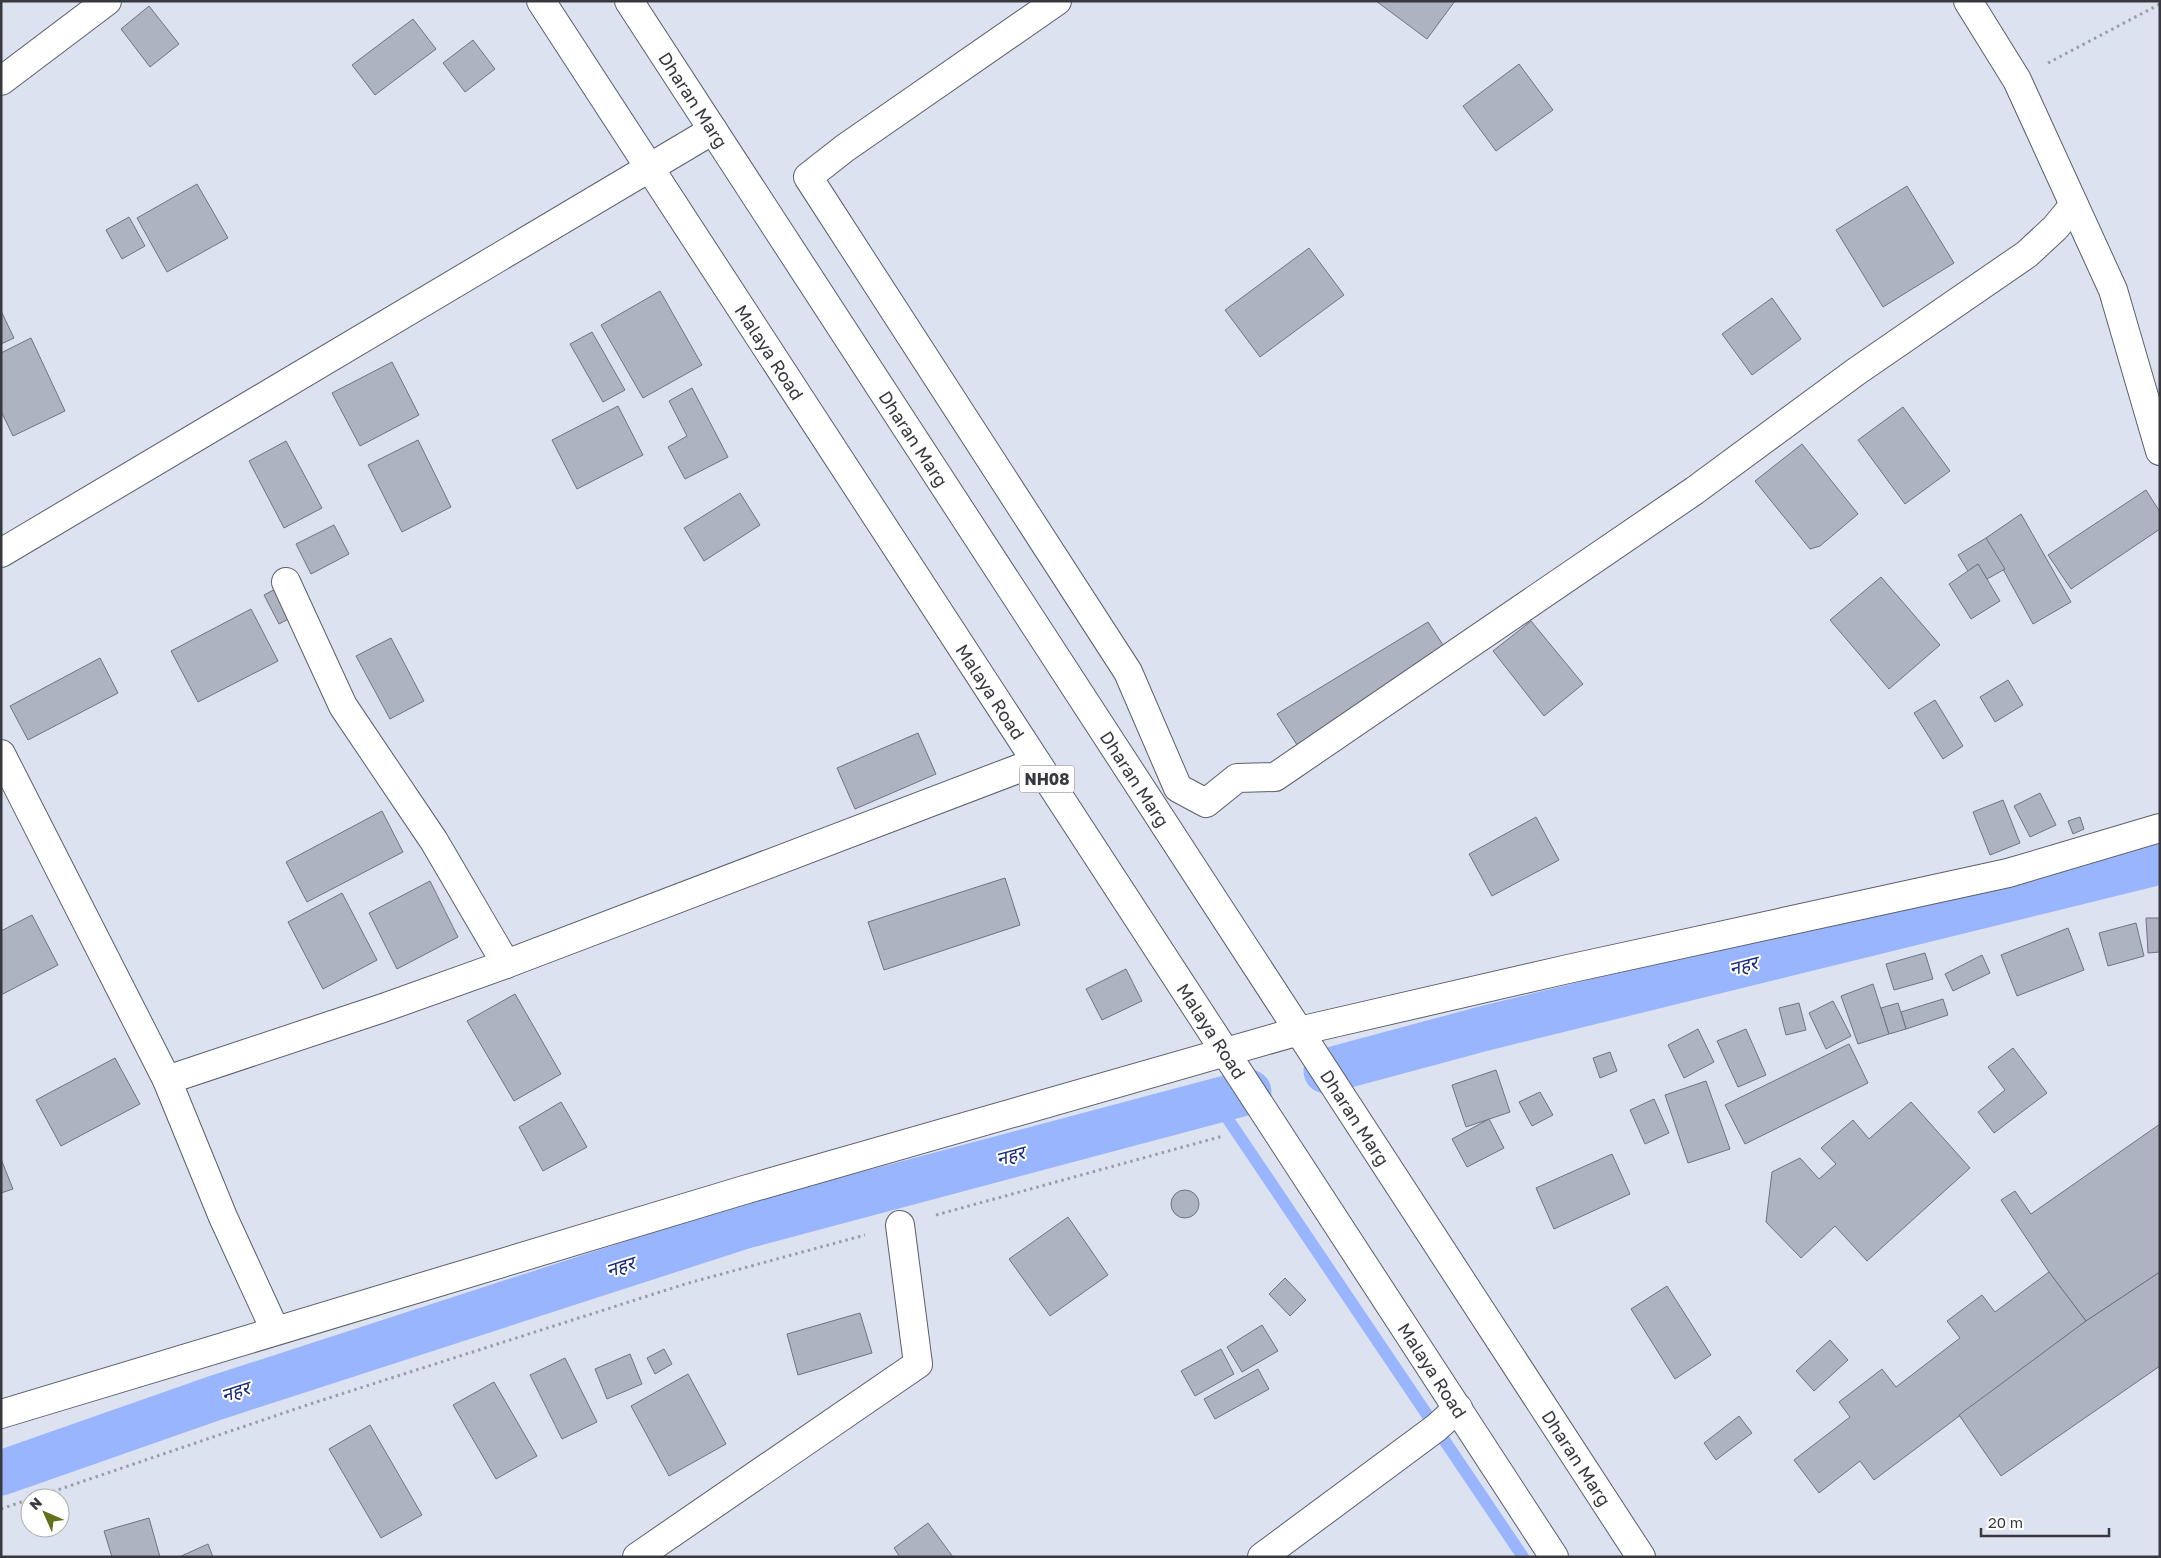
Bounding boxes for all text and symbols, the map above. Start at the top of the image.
street label: Dharan Marg [654,48,733,152]
street label: Malaya Road [730,300,809,404]
street label: Dharan Marg [874,386,953,491]
street label: Malaya Road [951,640,1030,743]
street label: Dharan Marg [1096,727,1174,831]
road number: NH08 [1020,766,1074,792]
water label: नहर [1726,949,1764,980]
street label: Malaya Road [1172,979,1251,1083]
street label: Dharan Marg [1316,1065,1394,1170]
water label: नहर [993,1139,1031,1170]
water label: नहर [603,1249,641,1281]
street label: Malaya Road [1393,1318,1472,1422]
water label: नहर [218,1374,256,1406]
street label: Dharan Marg [1537,1406,1616,1510]
north arrow [20,1488,70,1538]
text: N [26,1494,45,1513]
scale bar [1981,1506,2108,1538]
text: 20 m [1988,1513,2023,1531]

